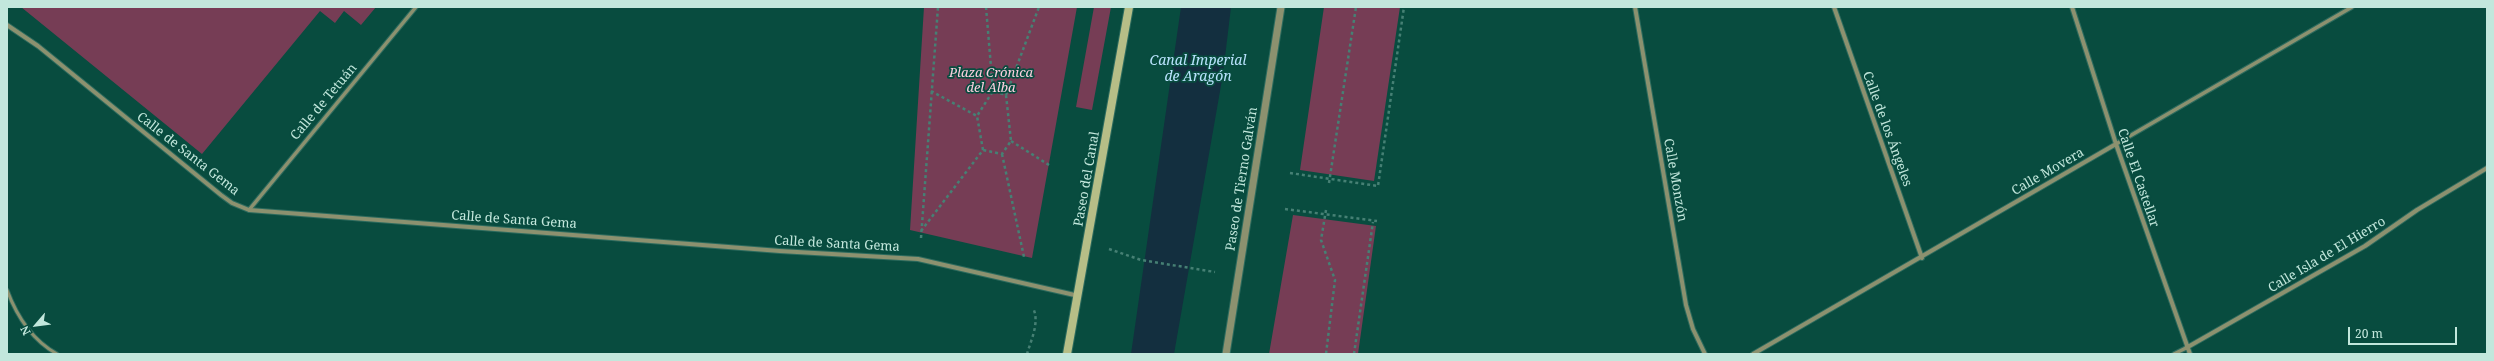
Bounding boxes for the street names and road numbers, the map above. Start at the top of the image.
street label: Calle de Tetuán [288,61,360,143]
street label: Calle de los Ángeles [1859,69,1915,189]
street label: Paseo de Tierno Galván [1223,106,1261,252]
street label: Calle de Santa Gema [134,109,242,199]
street label: Calle El Castellar [2114,127,2162,229]
street label: Paseo del Canal [1071,130,1103,228]
street label: Calle Monzón [1660,137,1690,223]
street label: Calle Movera [2009,145,2087,199]
street label: Calle de Santa Gema [451,208,577,232]
street label: Calle Isla de El Hierro [2266,214,2388,296]
street label: Calle de Santa Gema [774,233,900,255]

